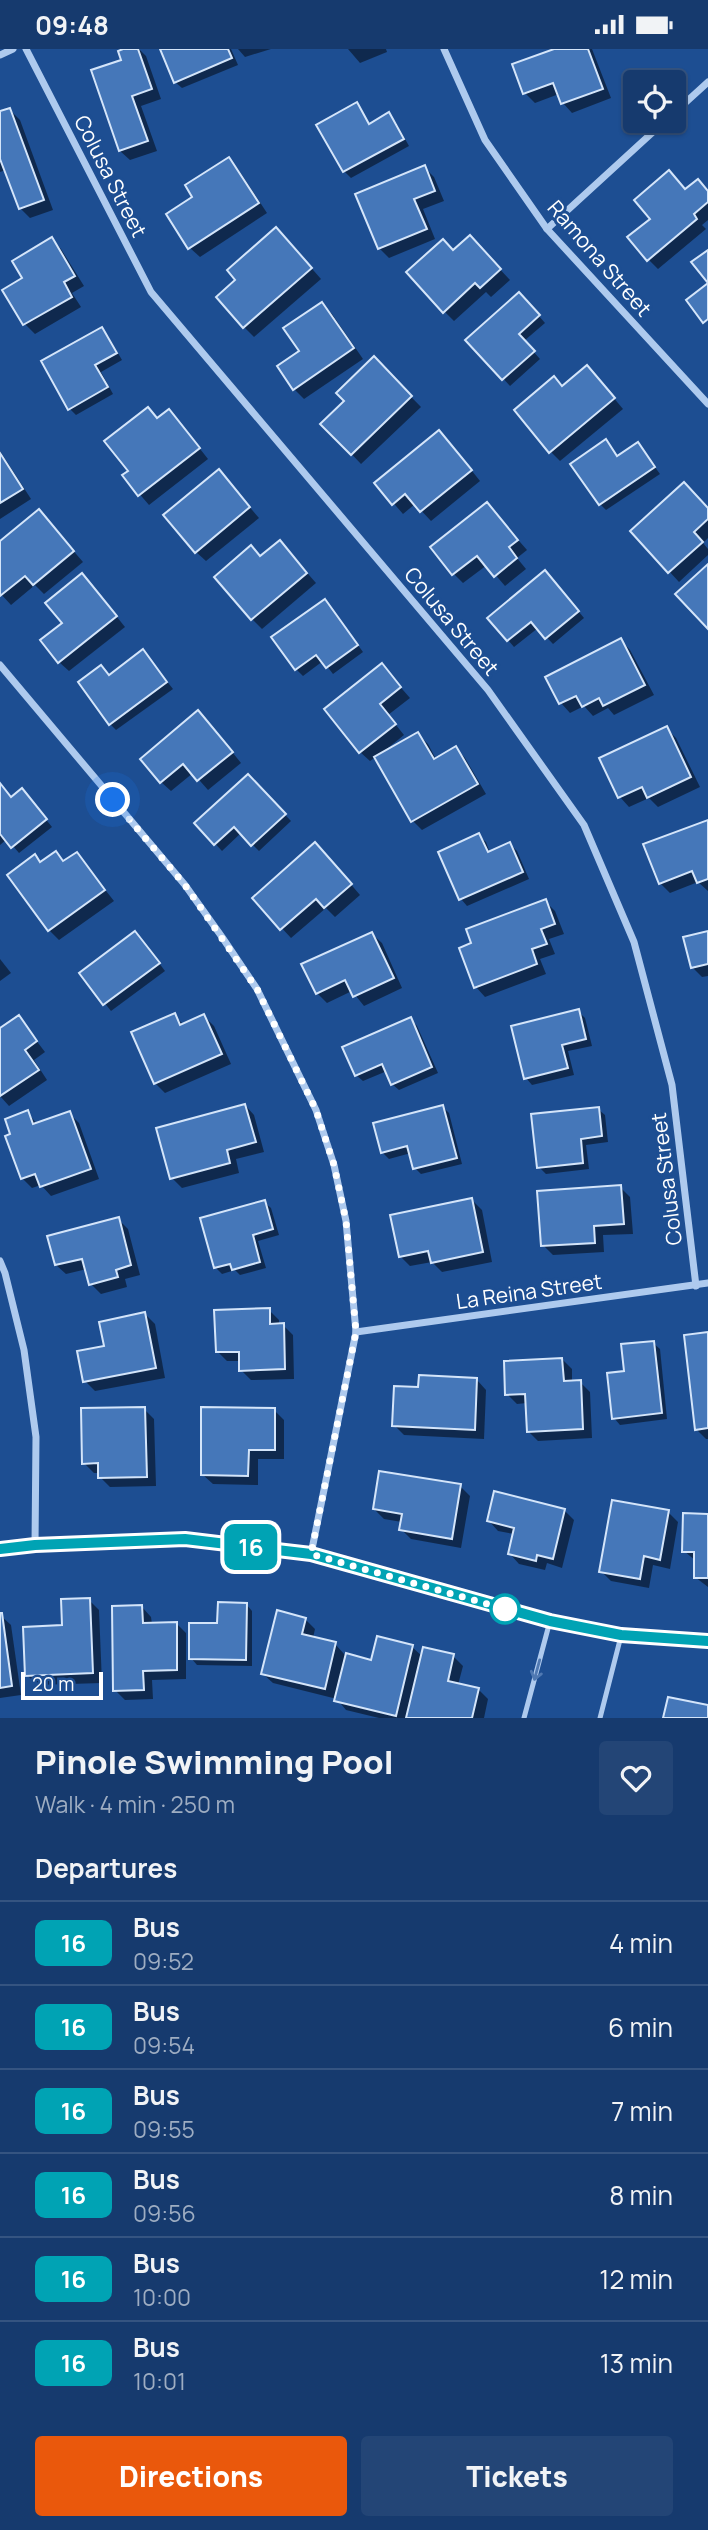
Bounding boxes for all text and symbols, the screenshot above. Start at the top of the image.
text: 09:48 [35,7,109,43]
map controls [623,70,686,133]
button: locate [623,70,686,133]
street label: Colusa Street [68,110,154,242]
street label: Ramona Street [542,194,658,322]
street label: Colusa Street [398,561,506,681]
your location [95,782,130,817]
street label: Colusa Street [644,1111,688,1247]
street label: La Reina Street [454,1267,604,1315]
line badge: 16 [219,1524,282,1570]
text: 16 [238,1530,264,1563]
unlabelled marker [490,1594,520,1624]
one-way arrow [530,1658,543,1680]
scale bar [21,1669,103,1701]
text: 20 m [32,1671,74,1697]
text: Pinole Swimming Pool [35,1739,393,1784]
button: heart [599,1741,673,1815]
text: Walk · 4 min · 250 m [35,1788,235,1820]
text: Departures [35,1850,177,1886]
text: Bus [133,1909,180,1945]
text: 4 min [609,1925,673,1961]
text: 16 [61,1926,86,1959]
text: 09:52 [133,1945,194,1977]
text: Bus [133,1993,180,2029]
text: 6 min [608,2009,673,2045]
text: 16 [61,2010,86,2043]
text: 09:54 [133,2029,195,2061]
text: Bus [133,2077,180,2113]
text: 7 min [611,2093,673,2129]
text: 16 [61,2094,86,2127]
text: 09:55 [133,2113,195,2145]
text: Bus [133,2161,180,2197]
text: 8 min [609,2177,673,2213]
text: 16 [61,2178,86,2211]
text: 09:56 [133,2197,196,2229]
text: Bus [133,2245,180,2281]
text: 12 min [599,2261,673,2297]
text: 16 [61,2262,86,2295]
text: 10:00 [133,2281,191,2313]
text: Bus [133,2329,180,2365]
text: 13 min [600,2345,673,2381]
text: 16 [61,2346,86,2379]
text: 10:01 [133,2365,186,2397]
button: Directions [35,2436,347,2516]
button: Tickets [361,2436,673,2516]

